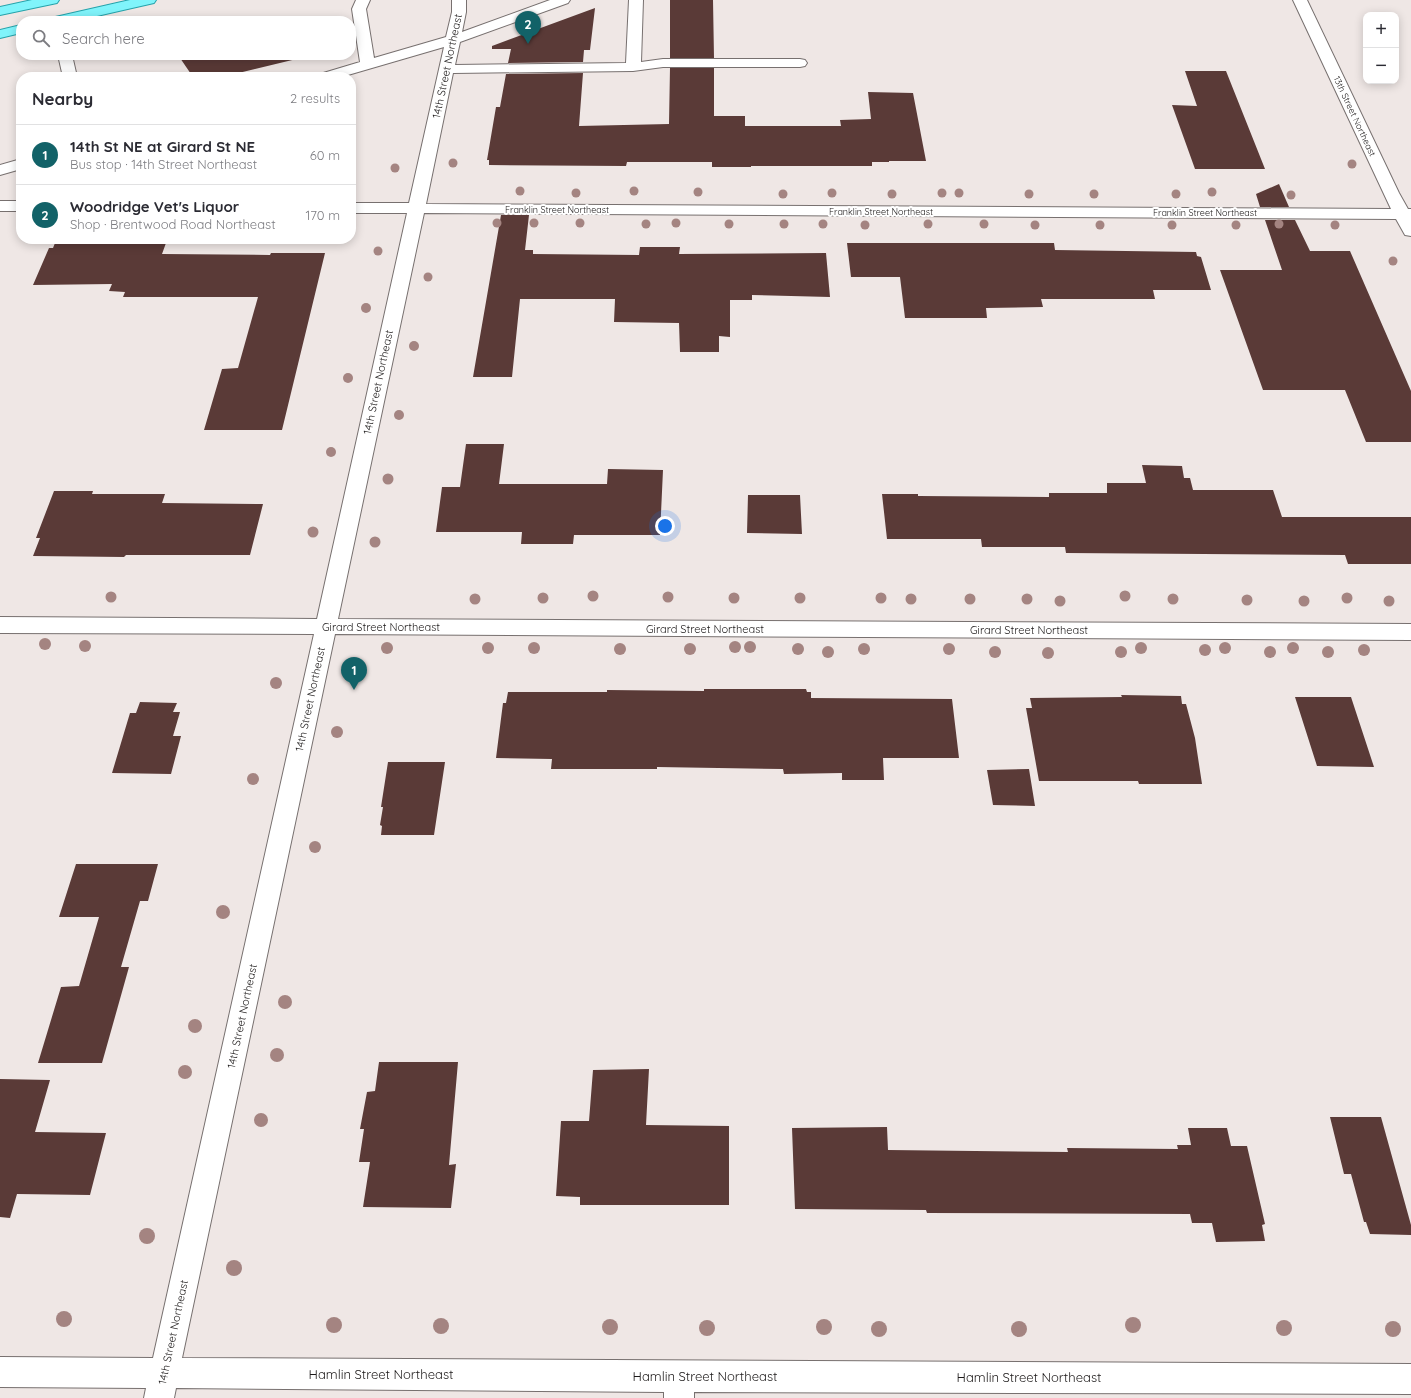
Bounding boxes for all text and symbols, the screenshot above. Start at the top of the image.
pin: 2 [515,11,541,44]
street label: 14th Street Northeast [429,12,465,120]
map controls [1363,12,1399,84]
button: + [1363,12,1399,48]
search box [16,16,356,60]
icon: search [30,27,52,49]
text: Search here [62,29,145,48]
button: − [1363,48,1399,84]
street label: 13th Street Northeast [1332,74,1378,158]
text: Nearby [32,88,93,109]
text: 2 results [290,90,340,106]
text: 14th St NE at Girard St NE [70,137,255,156]
text: 1 [42,147,48,163]
text: 60 m [310,147,340,163]
text: Bus stop · 14th Street Northeast [70,156,257,172]
text: Woodridge Vet's Liquor [70,197,239,216]
street label: Franklin Street Northeast [505,204,609,215]
street label: Franklin Street Northeast [829,206,933,217]
text: 2 [41,207,49,223]
text: 170 m [305,207,340,223]
street label: Franklin Street Northeast [1153,207,1257,218]
text: Shop · Brentwood Road Northeast [70,216,276,232]
street label: 14th Street Northeast [360,328,396,436]
your location [655,516,675,536]
street label: Girard Street Northeast [322,620,440,634]
street label: Girard Street Northeast [646,622,764,636]
street label: Girard Street Northeast [970,623,1088,637]
street label: 14th Street Northeast [292,645,328,753]
pin: 1 [341,657,367,690]
street label: 14th Street Northeast [224,962,260,1070]
street label: 14th Street Northeast [155,1278,191,1386]
street label: Hamlin Street Northeast [309,1366,453,1382]
street label: Hamlin Street Northeast [633,1368,777,1384]
street label: Hamlin Street Northeast [957,1369,1101,1385]

